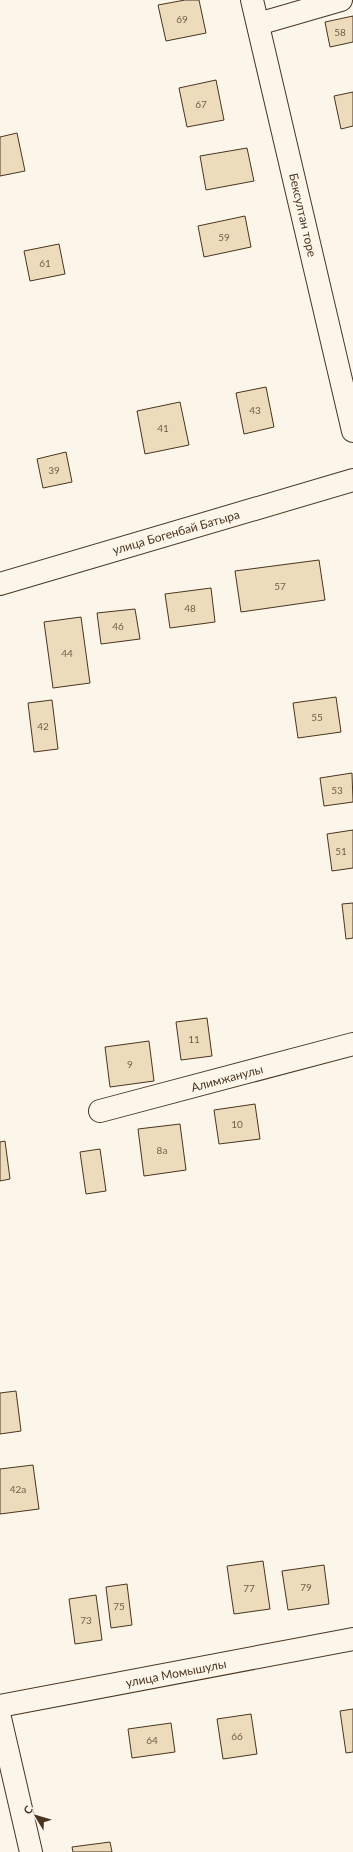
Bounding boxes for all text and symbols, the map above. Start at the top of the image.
house number: 69 [176,13,188,25]
house number: 58 [334,26,346,38]
house number: 67 [195,98,207,110]
street label: Бексултан торе [286,172,320,258]
house number: 59 [218,231,230,243]
house number: 61 [39,257,51,269]
house number: 43 [249,404,261,416]
house number: 41 [157,422,169,434]
house number: 39 [48,464,60,476]
street label: улица Богенбай Батыра [111,507,241,557]
house number: 57 [274,580,286,592]
house number: 48 [184,602,196,614]
house number: 46 [112,620,124,632]
house number: 44 [61,647,73,659]
house number: 55 [311,711,323,723]
house number: 42 [37,720,49,732]
house number: 53 [331,784,343,796]
house number: 51 [335,845,347,857]
house number: 11 [188,1033,200,1045]
house number: 9 [127,1058,133,1070]
street label: Алимжанулы [189,1061,265,1095]
house number: 10 [231,1118,243,1130]
house number: 8а [157,1144,167,1156]
house number: 42а [10,1483,26,1495]
house number: 79 [300,1581,312,1593]
house number: 77 [243,1582,255,1594]
house number: 75 [113,1600,125,1612]
house number: 73 [80,1614,92,1626]
street label: улица Момышулы [125,1656,227,1690]
house number: 66 [231,1730,243,1742]
house number: 64 [146,1734,158,1746]
north arrow [16,1796,56,1836]
text: С [20,1802,36,1816]

